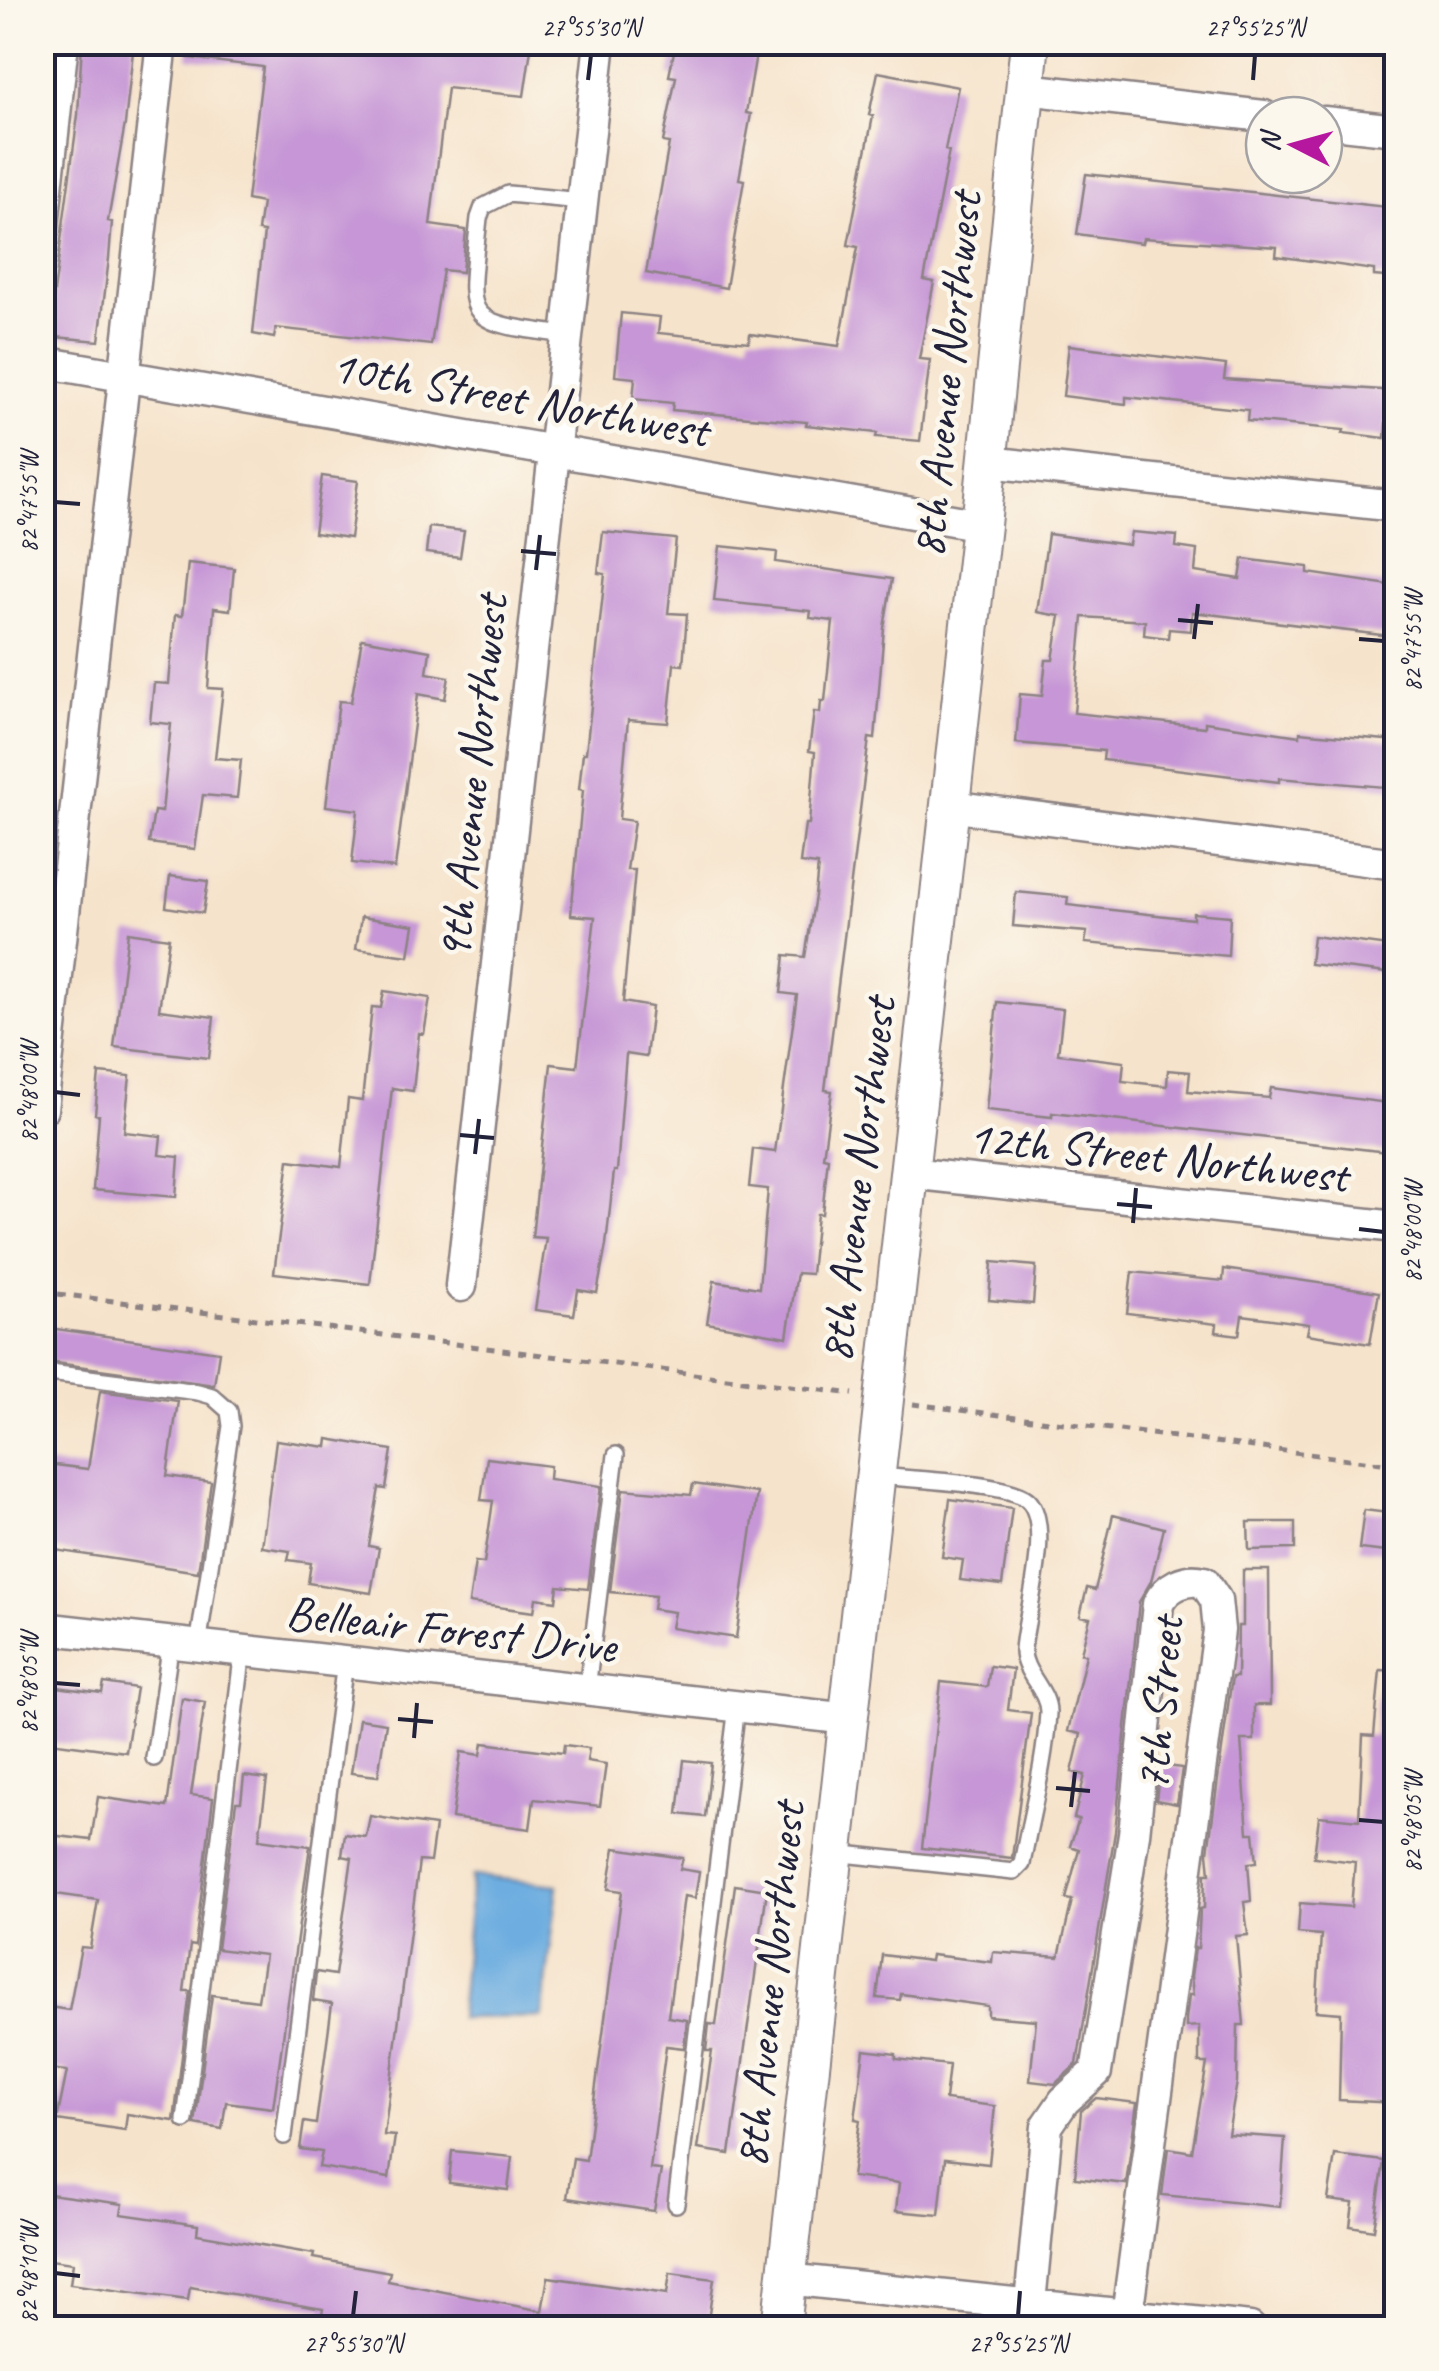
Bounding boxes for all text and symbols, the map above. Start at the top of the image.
text: 27°55'30"N [542,12,644,44]
text: 27°55'25"N [1206,12,1308,44]
north arrow [1244,95,1344,195]
text: N [1251,127,1288,153]
street label: 8th Avenue Northwest [897,185,995,561]
street label: 10th Street Northwest [327,335,717,461]
text: 82°47'55"W [13,447,45,553]
text: 82°47'55"W [1397,586,1429,692]
street label: 9th Avenue Northwest [423,588,521,964]
street label: 8th Avenue Northwest [805,990,910,1366]
text: 82°48'00"W [13,1037,45,1143]
street label: 12th Street Northwest [965,1106,1355,1206]
text: 82°48'00"W [1397,1177,1429,1283]
street label: Belleair Forest Drive [283,1582,622,1676]
street label: 7th Street [1122,1610,1197,1794]
text: 82°48'05"W [13,1628,45,1734]
text: 82°48'05"W [1397,1767,1429,1873]
street label: 8th Avenue Northwest [720,1795,818,2171]
text: 82°48'10"W [13,2218,45,2324]
text: 27°55'30"N [304,2328,406,2360]
text: 27°55'25"N [969,2328,1071,2360]

